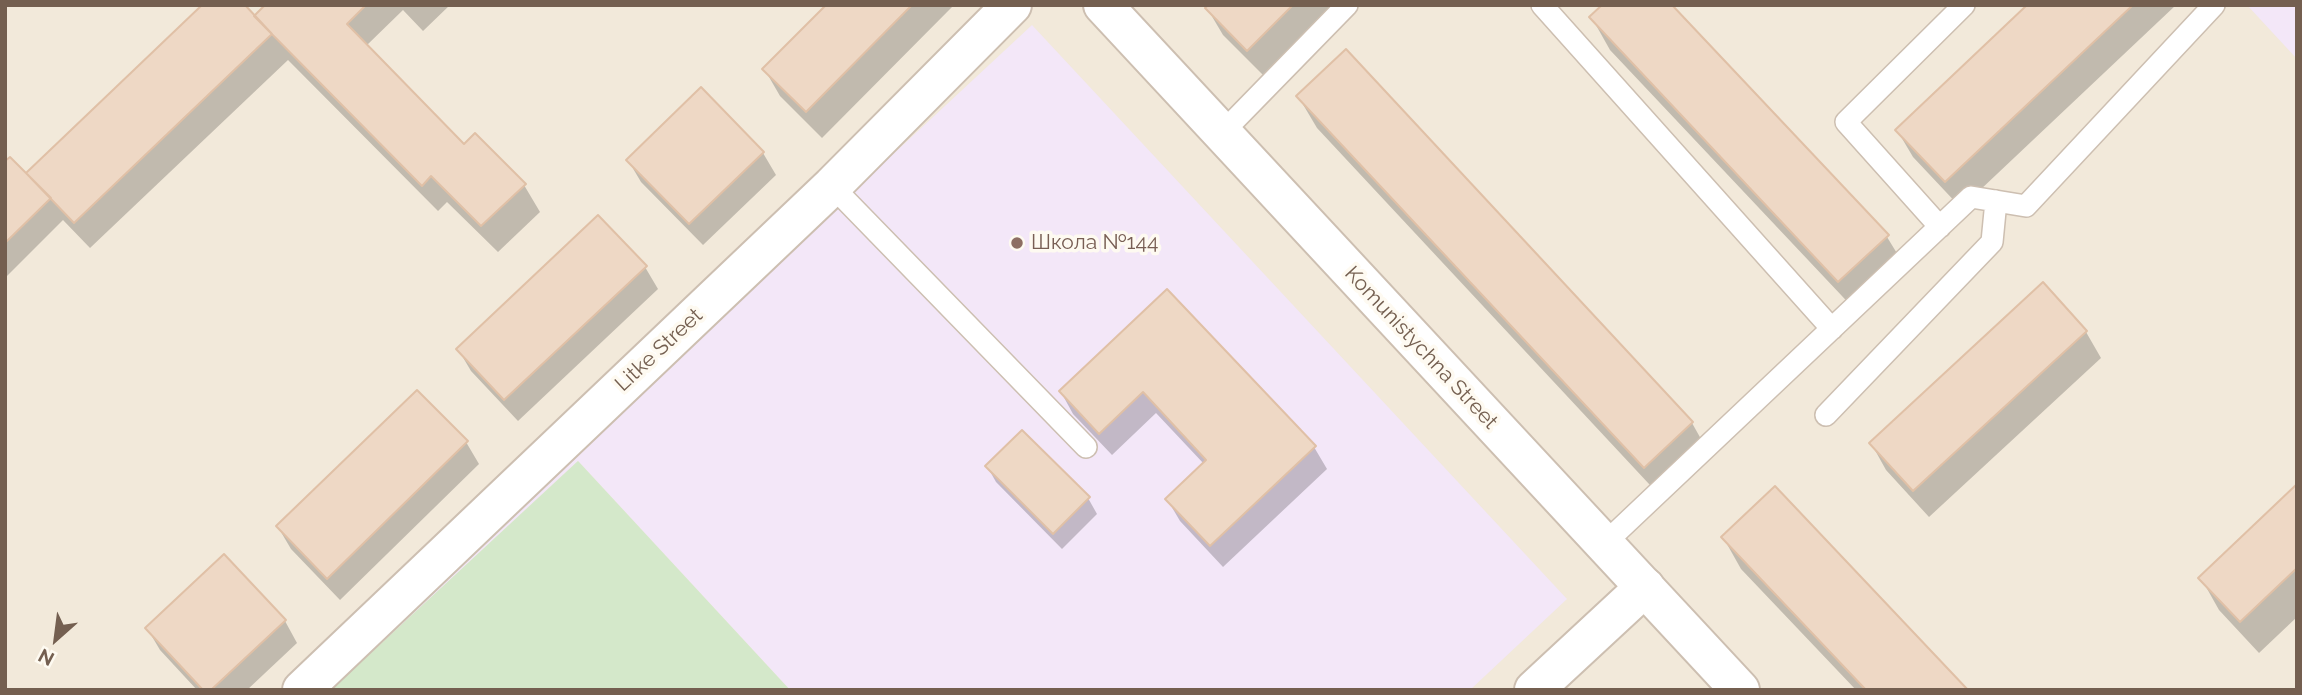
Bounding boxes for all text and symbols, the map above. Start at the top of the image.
place label: Школа №144 [1031,230,1158,256]
marker: Школа №144 [1009,235,1025,251]
street label: Komunistychna Street [1339,261,1503,435]
street label: Litke Street [610,303,708,397]
north arrow [21,604,91,674]
text: N [35,644,58,671]

